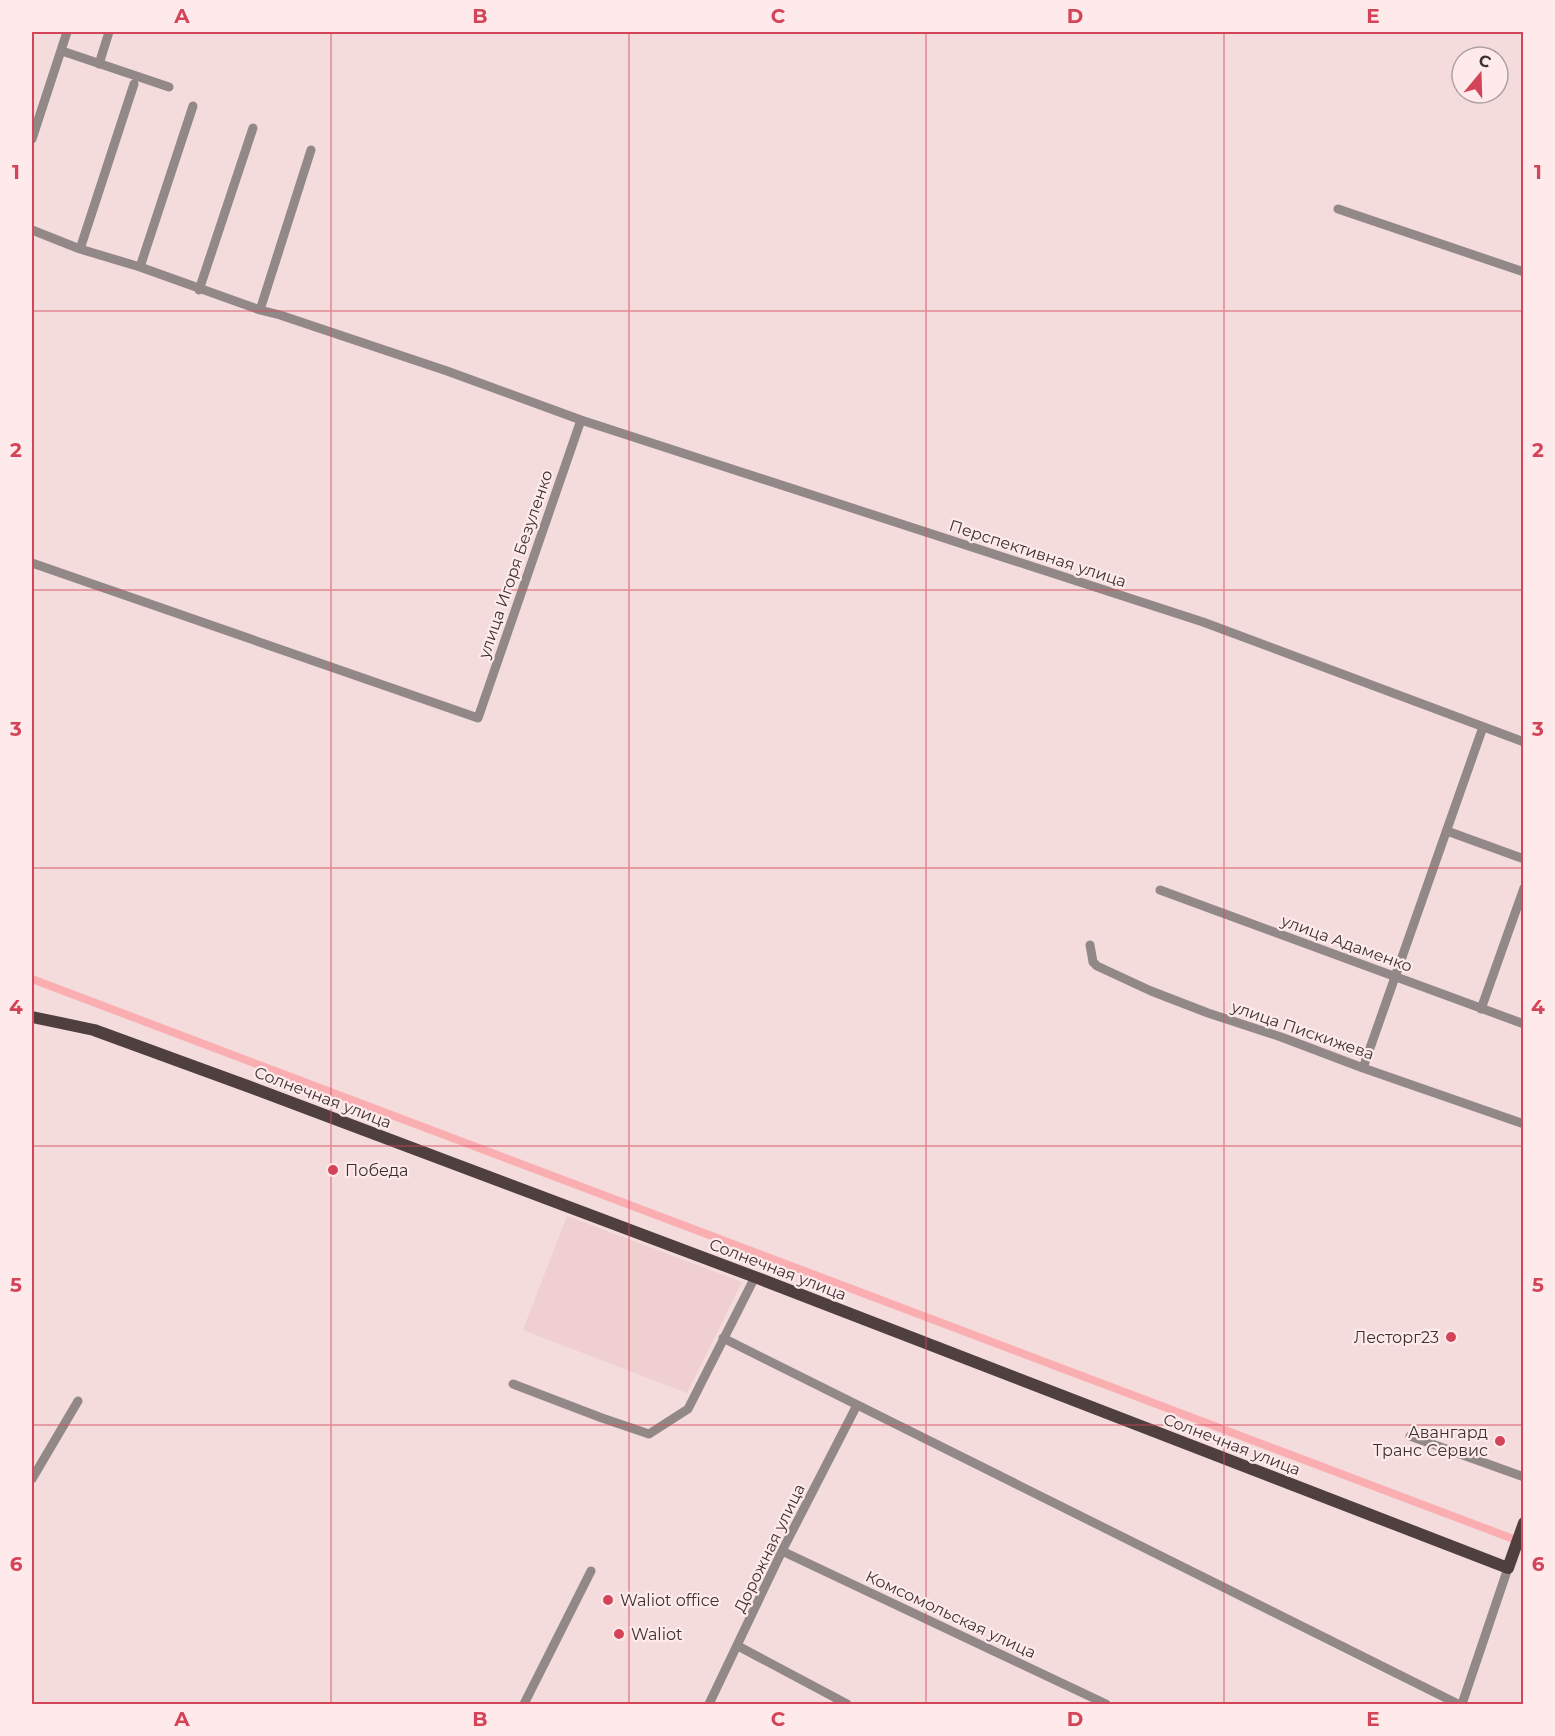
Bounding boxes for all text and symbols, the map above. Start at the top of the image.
text: A [173,4,190,28]
text: B [472,4,488,28]
text: C [771,4,786,28]
text: D [1067,4,1083,28]
text: E [1366,4,1380,28]
north arrow [1450,45,1510,105]
text: С [1476,50,1494,72]
text: 1 [12,160,20,184]
text: 1 [1534,160,1542,184]
text: 2 [10,438,22,462]
text: 2 [1532,438,1544,462]
street label: улица Игоря Безуленко [474,468,557,662]
street label: Перспективная улица [947,516,1129,591]
text: 3 [9,717,22,741]
text: 3 [1531,717,1544,741]
street label: улица Адаменко [1278,911,1415,976]
text: 4 [9,995,23,1019]
text: 4 [1531,995,1545,1019]
street label: улица Пискижева [1228,997,1377,1064]
street label: Солнечная улица [251,1063,394,1132]
place label: Победа [345,1161,408,1180]
marker: Победа [326,1163,340,1177]
street label: Солнечная улица [706,1235,849,1304]
text: 5 [10,1273,22,1297]
text: 5 [1532,1273,1544,1297]
place label: Лесторг23 [1354,1328,1439,1347]
marker: Лесторг23 [1444,1330,1458,1344]
street label: Солнечная улица [1160,1410,1303,1479]
place label: Авангард Транс Сервис [1373,1423,1488,1460]
marker: Авангард Транс Сервис [1493,1434,1507,1448]
street label: Дорожная улица [730,1481,809,1616]
text: 6 [10,1552,23,1576]
text: 6 [1532,1552,1545,1576]
street label: Комсомольская улица [863,1567,1039,1662]
place label: Waliot office [620,1591,719,1610]
marker: Waliot office [601,1593,615,1607]
place label: Waliot [631,1625,683,1644]
marker: Waliot [612,1627,626,1641]
text: A [173,1707,190,1731]
text: B [472,1707,488,1731]
text: C [771,1707,786,1731]
text: D [1067,1707,1083,1731]
text: E [1366,1707,1380,1731]

